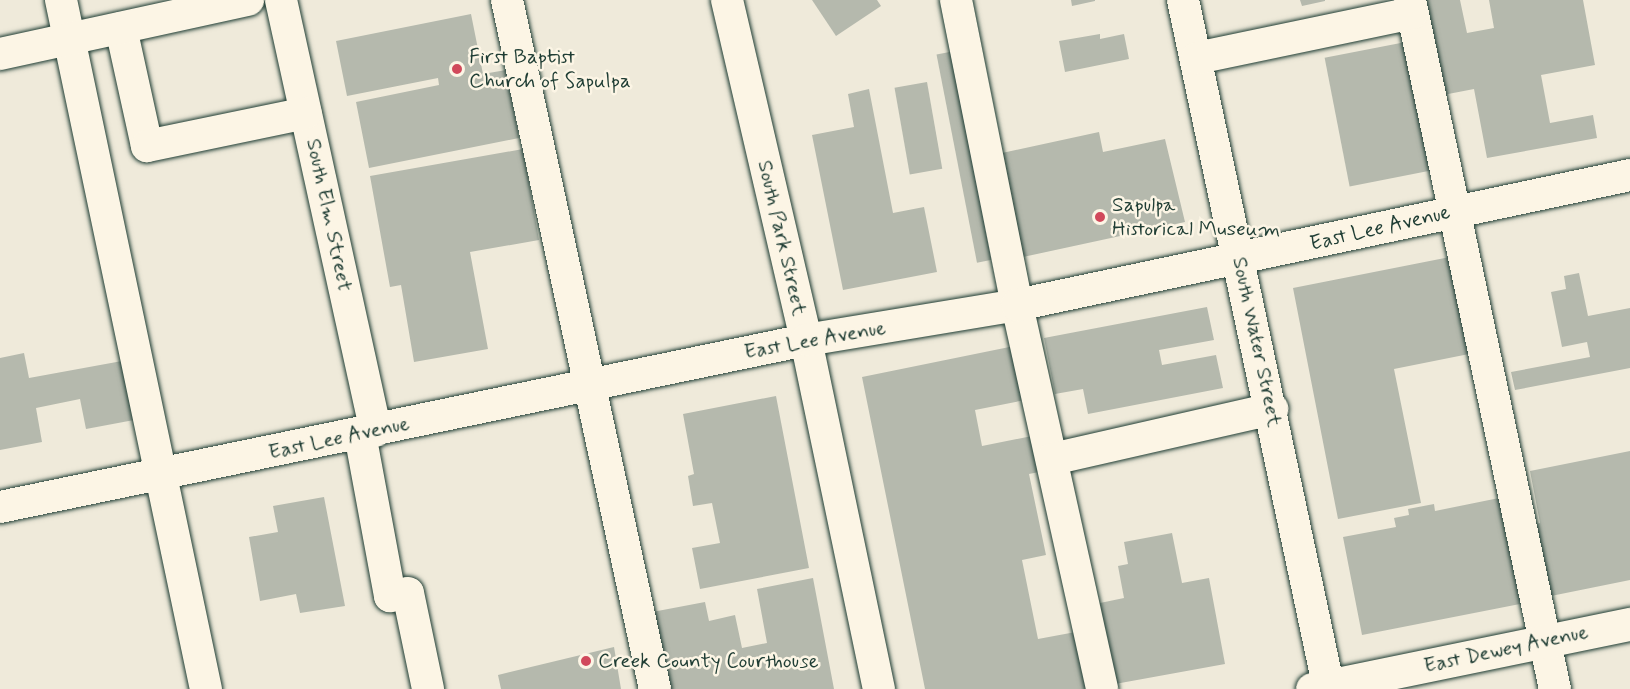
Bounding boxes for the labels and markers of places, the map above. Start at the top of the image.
place label: First Baptist Church of Sapulpa [469,44,628,94]
marker: First Baptist Church of Sapulpa [450,62,464,76]
place label: Sapulpa Historical Museum [1112,192,1280,242]
marker: Sapulpa Historical Museum [1093,210,1107,224]
place label: Creek County Courthouse [598,648,819,674]
marker: Creek County Courthouse [579,654,593,668]

